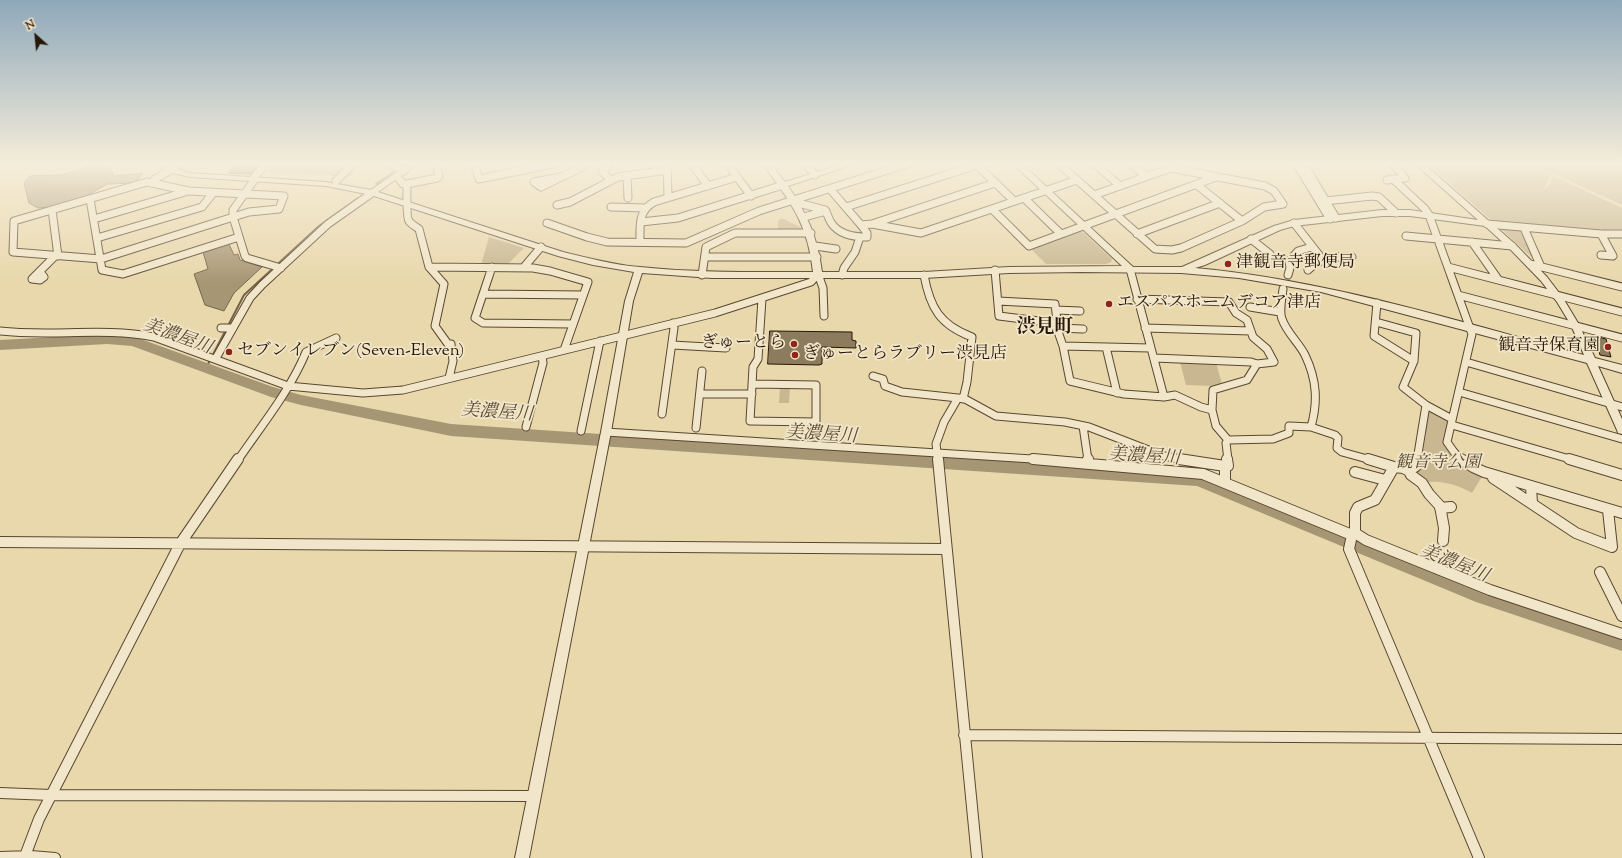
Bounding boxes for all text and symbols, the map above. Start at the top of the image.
north arrow [16,16,56,56]
text: N [23,16,38,34]
place label: 津観音寺郵便局 [1236,254,1355,274]
marker: 津観音寺郵便局 [1223,259,1233,269]
place label: エスパスホームデコア津店 [1117,294,1321,314]
marker: エスパスホームデコア津店 [1104,299,1114,309]
water label: 美濃屋川 [139,316,215,360]
district label: 渋見町 [1017,318,1073,340]
place label: ぎゅーとら [701,334,786,354]
place label: 観音寺保育園 [1498,337,1600,357]
marker: ぎゅーとら [789,339,799,349]
place label: セブンイレブン(Seven-Eleven) [237,342,464,362]
marker: 観音寺保育園 [1603,342,1613,352]
place label: ぎゅーとらラブリー渋見店 [803,345,1007,365]
marker: セブンイレブン(Seven-Eleven) [224,347,234,357]
marker: ぎゅーとらラブリー渋見店 [790,350,800,360]
water label: 美濃屋川 [460,401,534,427]
water label: 美濃屋川 [784,423,858,449]
water label: 美濃屋川 [1107,445,1181,471]
park label: 観音寺公園 [1396,454,1480,474]
water label: 美濃屋川 [1417,542,1491,588]

